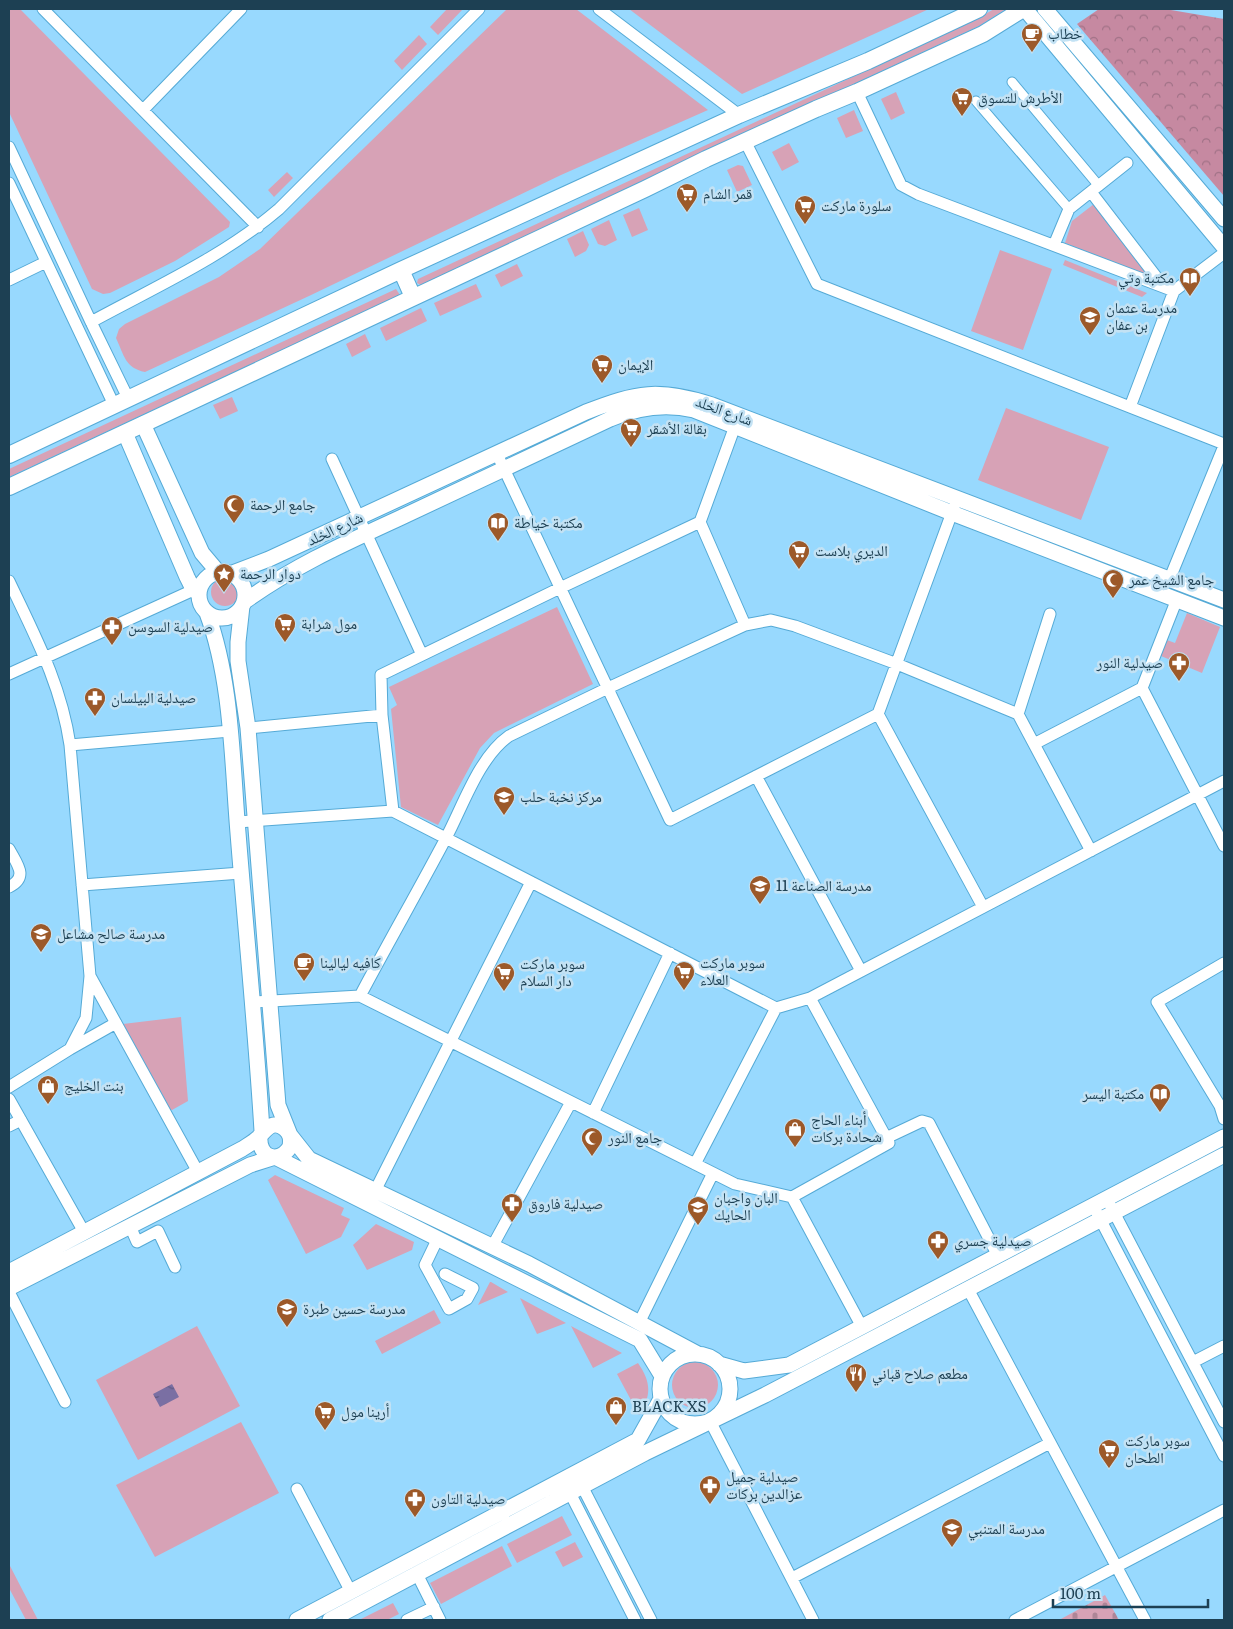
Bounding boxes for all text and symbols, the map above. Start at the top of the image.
place label: خطاب [1048,21,1083,44]
cafe icon: خطاب [1020,22,1044,53]
place label: الأطرش للتسوق [978,85,1062,108]
supermarket icon: الأطرش للتسوق [950,86,974,117]
place label: قمر الشام [703,181,752,204]
supermarket icon: قمر الشام [675,182,699,213]
place label: سلورة ماركت [821,193,892,216]
supermarket icon: سلورة ماركت [793,194,817,225]
place label: مكتبة وتي [1118,265,1174,290]
library icon: مكتبة وتي [1178,266,1202,297]
place label: مدرسة عثمان بن عفان [1106,295,1177,335]
school or university icon: مدرسة عثمان بن عفان [1078,305,1102,336]
place label: الإيمان [618,352,653,375]
supermarket icon: الإيمان [590,353,614,384]
street label: شارع الخلد [693,389,756,431]
place label: بقالة الأشقر [646,416,707,439]
supermarket icon: بقالة الأشقر [619,417,643,448]
place label: جامع الرحمة [250,492,316,515]
mosque icon: جامع الرحمة [222,493,246,524]
street label: شارع الخلد [303,505,366,551]
place label: مكتبة خياطة [514,510,583,533]
library icon: مكتبة خياطة [486,511,510,542]
place label: الديري بلاست [815,538,888,563]
supermarket icon: الديري بلاست [787,539,811,570]
place label: دوار الرحمة [240,561,301,584]
place icon: دوار الرحمة [212,562,236,593]
place label: جامع الشيخ عمر [1128,567,1215,590]
mosque icon: جامع الشيخ عمر [1101,568,1125,599]
place label: مول شرابة [301,611,357,634]
supermarket icon: مول شرابة [273,612,297,643]
place label: صيدلية السوسن [128,614,213,637]
pharmacy icon: صيدلية السوسن [100,615,124,646]
place label: صيدلية النور [1095,650,1163,673]
pharmacy icon: صيدلية النور [1167,651,1191,682]
place label: صيدلية البيلسان [111,685,196,708]
pharmacy icon: صيدلية البيلسان [83,686,107,717]
place label: مركز نخبة حلب [520,784,602,807]
school or university icon: مركز نخبة حلب [492,785,516,816]
place label: مدرسة الصناعة 11 [776,873,872,896]
school or university icon: مدرسة الصناعة 11 [748,874,772,905]
place label: مدرسة صالح مشاعل [57,921,165,944]
school or university icon: مدرسة صالح مشاعل [29,922,53,953]
place label: كافيه ليالينا [320,950,381,973]
place label: سوبر ماركت العلاء [700,950,765,990]
cafe icon: كافيه ليالينا [292,951,316,982]
place label: سوبر ماركت دار السلام [520,951,585,991]
supermarket icon: سوبر ماركت العلاء [672,960,696,991]
supermarket icon: سوبر ماركت دار السلام [492,961,516,992]
place label: بنت الخليج [64,1073,124,1096]
shop icon: بنت الخليج [36,1074,60,1105]
place label: مكتبة اليسر [1082,1081,1144,1104]
library icon: مكتبة اليسر [1148,1082,1172,1113]
place label: أبناء الحاج شحادة بركات [811,1107,882,1147]
shop icon: أبناء الحاج شحادة بركات [783,1117,807,1148]
place label: جامع النور [607,1125,663,1148]
mosque icon: جامع النور [580,1126,604,1157]
place label: البان واجبان الحايك [714,1185,778,1225]
place label: صيدلية فاروق [528,1191,603,1214]
pharmacy icon: صيدلية فاروق [500,1192,524,1223]
school or university icon: البان واجبان الحايك [686,1195,710,1226]
place label: صيدلية جسري [954,1228,1031,1253]
pharmacy icon: صيدلية جسري [926,1229,950,1260]
place label: مدرسة حسين طبرة [303,1296,406,1319]
school or university icon: مدرسة حسين طبرة [275,1297,299,1328]
place label: مطعم صلاح قباني [872,1361,968,1386]
restaurant icon: مطعم صلاح قباني [844,1362,868,1393]
place label: BLACK XS [632,1394,707,1417]
shop icon: BLACK XS [604,1395,628,1426]
place label: أرينا مول [341,1399,390,1422]
supermarket icon: أرينا مول [313,1400,337,1431]
place label: سوبر ماركت الطحان [1125,1428,1190,1468]
supermarket icon: سوبر ماركت الطحان [1097,1438,1121,1469]
place label: صيدلية جميل عزالدين بركات [726,1464,803,1504]
pharmacy icon: صيدلية جميل عزالدين بركات [698,1474,722,1505]
place label: صيدلية التاون [431,1486,505,1509]
pharmacy icon: صيدلية التاون [403,1487,427,1518]
place label: مدرسة المتنبي [968,1516,1045,1541]
school or university icon: مدرسة المتنبي [940,1517,964,1548]
scale bar [1053,1576,1208,1608]
text: 100 m [1060,1581,1101,1604]

